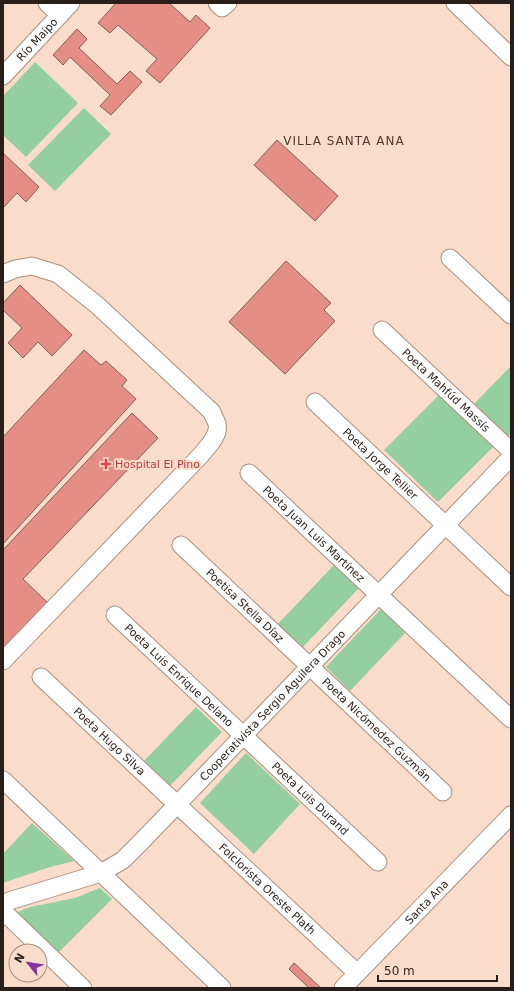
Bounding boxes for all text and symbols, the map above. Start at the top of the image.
street label: Río Maipo [14,15,60,64]
district label: VILLA SANTA ANA [283,134,405,148]
street label: Poeta Mahfúd Massís [400,346,493,435]
street label: Poeta Jorge Tellier [340,425,421,502]
marker: Hospital El Pino [100,458,112,470]
place label: Hospital El Pino [115,458,200,471]
street label: Poeta Juan Luis Martínez [260,483,368,585]
street label: Poetisa Stella Díaz [204,566,287,645]
street label: Poeta Luis Enrique Delano [122,621,236,730]
street label: Cooperativista Sergio Aguilera Drago [197,627,348,784]
street label: Poeta Nicómedez Guzmán [320,675,434,784]
street label: Poeta Hugo Silva [71,705,148,778]
street label: Poeta Luis Durand [269,759,351,838]
street label: Folclorista Oreste Plath [216,841,318,937]
street label: Santa Ana [402,877,451,927]
north arrow [8,943,48,983]
text: N [12,951,28,965]
scale bar [378,957,497,983]
text: 50 m [384,964,415,978]

